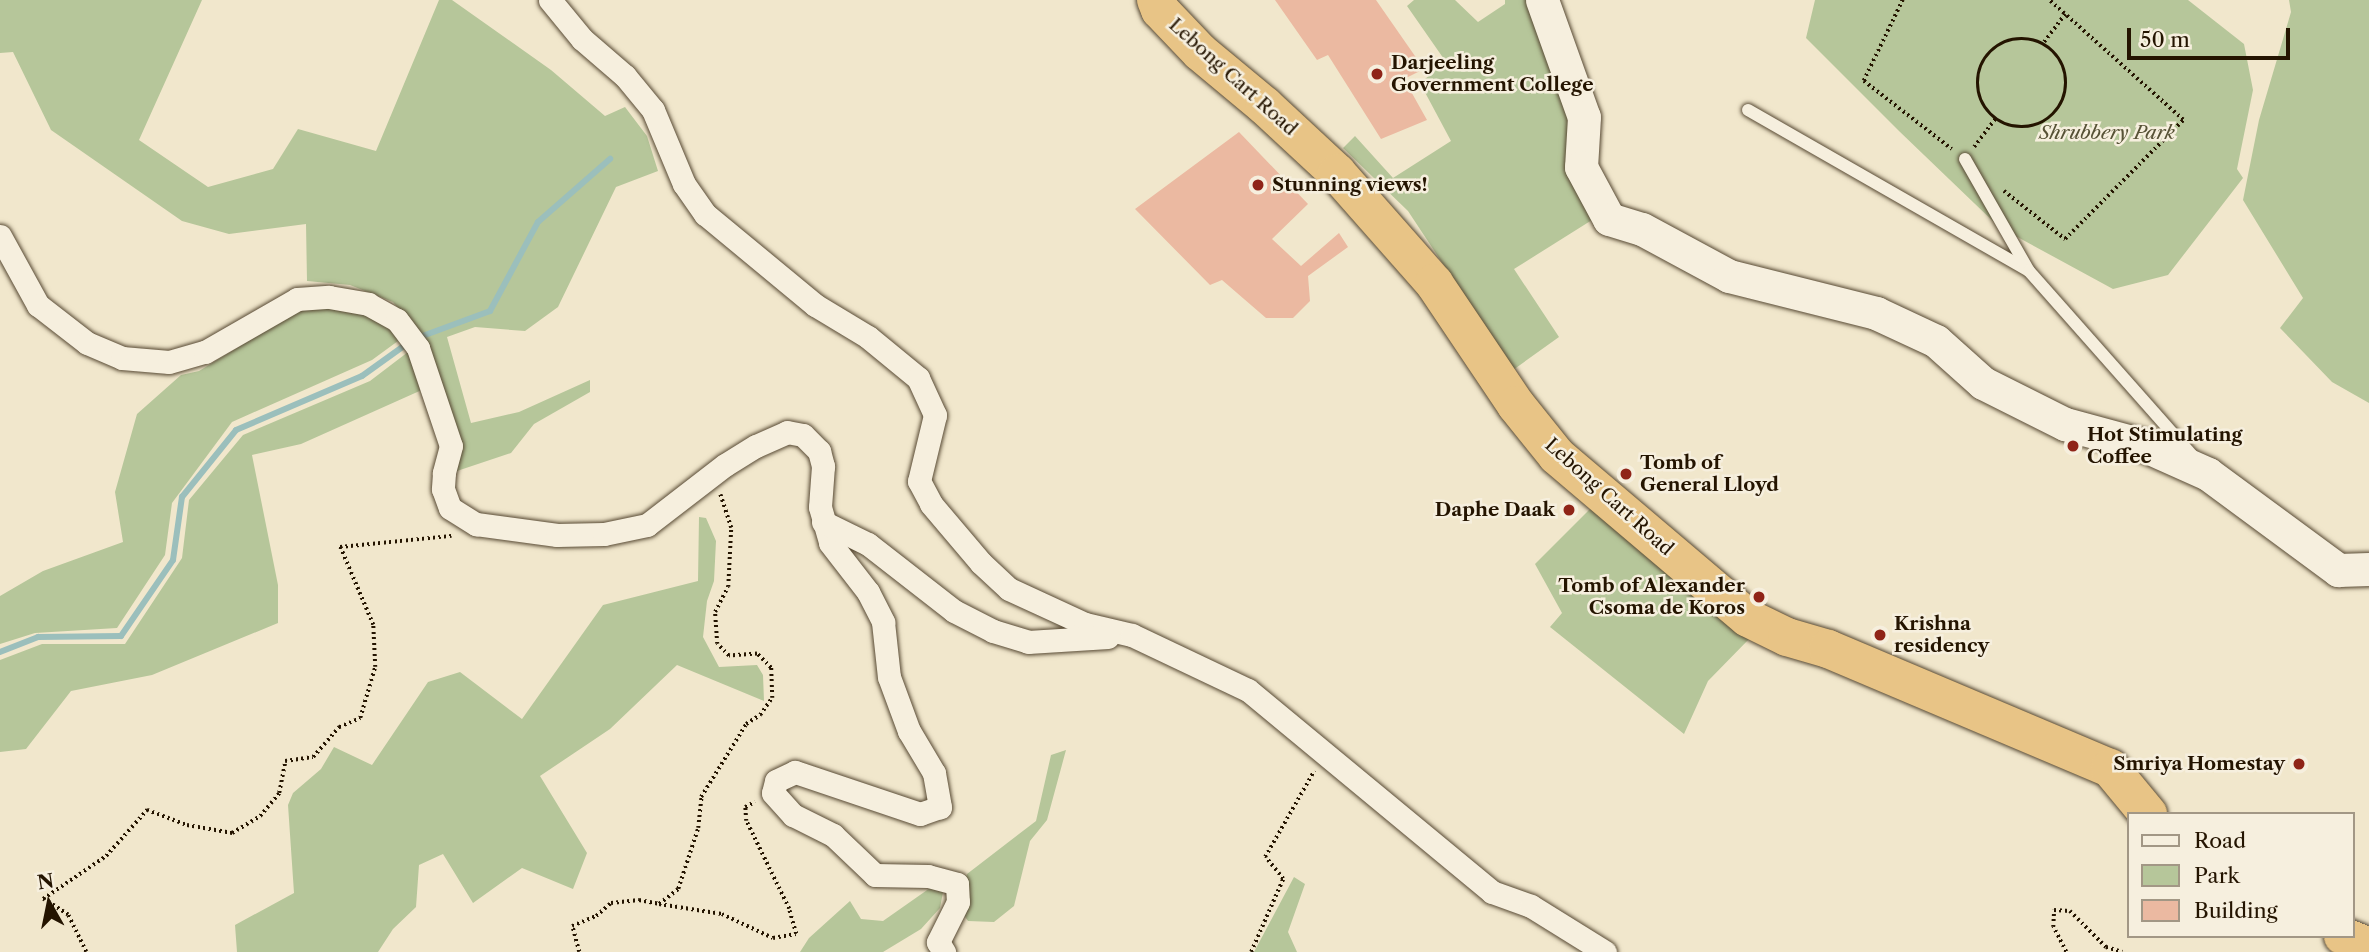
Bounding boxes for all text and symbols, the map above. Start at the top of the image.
street label: Lebong Cart Road [1164,13,1302,141]
scale bar [2131,14,2294,58]
text: 50 m [2140,27,2190,52]
place label: Darjeeling Government College [1391,52,1594,96]
marker: Darjeeling Government College [1369,66,1385,82]
park label: Shrubbery Park [2039,122,2175,144]
place label: Stunning views! [1272,174,1428,196]
marker: Stunning views! [1250,177,1266,193]
place label: Hot Stimulating Coffee [2087,424,2243,468]
street label: Lebong Cart Road [1540,433,1678,561]
marker: Hot Stimulating Coffee [2065,438,2081,454]
place label: Tomb of General Lloyd [1640,452,1779,496]
marker: Tomb of General Lloyd [1618,466,1634,482]
place label: Daphe Daak [1435,499,1555,521]
marker: Daphe Daak [1561,502,1577,518]
place label: Tomb of Alexander Csoma de Koros [1558,575,1745,619]
marker: Tomb of Alexander Csoma de Koros [1751,589,1767,605]
place label: Krishna residency [1894,613,1989,657]
marker: Krishna residency [1872,627,1888,643]
place label: Smriya Homestay [2113,753,2285,775]
marker: Smriya Homestay [2291,756,2307,772]
legend [2128,812,2355,938]
text: Road [2194,828,2246,853]
text: Park [2194,863,2240,888]
north arrow [14,868,84,938]
text: N [36,869,56,894]
text: Building [2194,898,2278,923]

